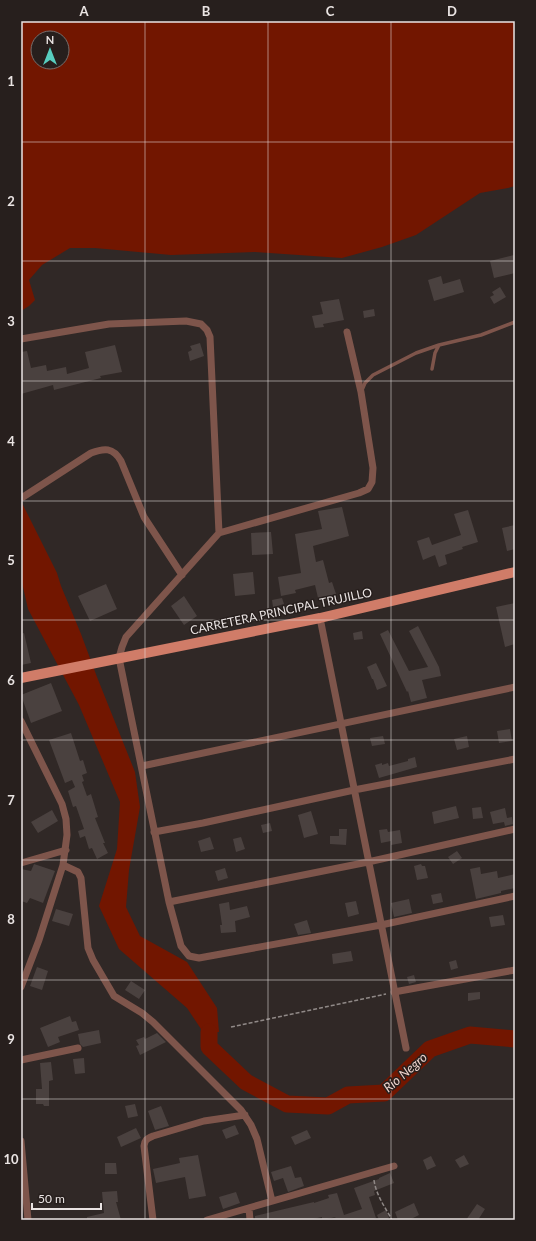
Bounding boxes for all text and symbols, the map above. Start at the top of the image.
text: A [78,3,89,19]
text: B [202,3,211,19]
text: C [326,3,335,19]
text: D [447,3,457,19]
north arrow [30,30,70,70]
text: N [46,33,54,46]
text: 1 [7,73,15,89]
text: 2 [7,193,15,209]
text: 3 [7,313,15,329]
text: 4 [7,433,15,449]
text: 5 [7,552,15,568]
street label: CARRETERA PRINCIPAL TRUJILLO [189,584,374,638]
text: 6 [7,672,15,688]
text: 7 [7,792,15,808]
text: 8 [7,911,15,927]
text: 9 [7,1031,15,1047]
water label: Río Negro [380,1048,430,1095]
text: 10 [3,1151,19,1167]
scale bar [32,1185,101,1211]
text: 50 m [38,1191,65,1206]

